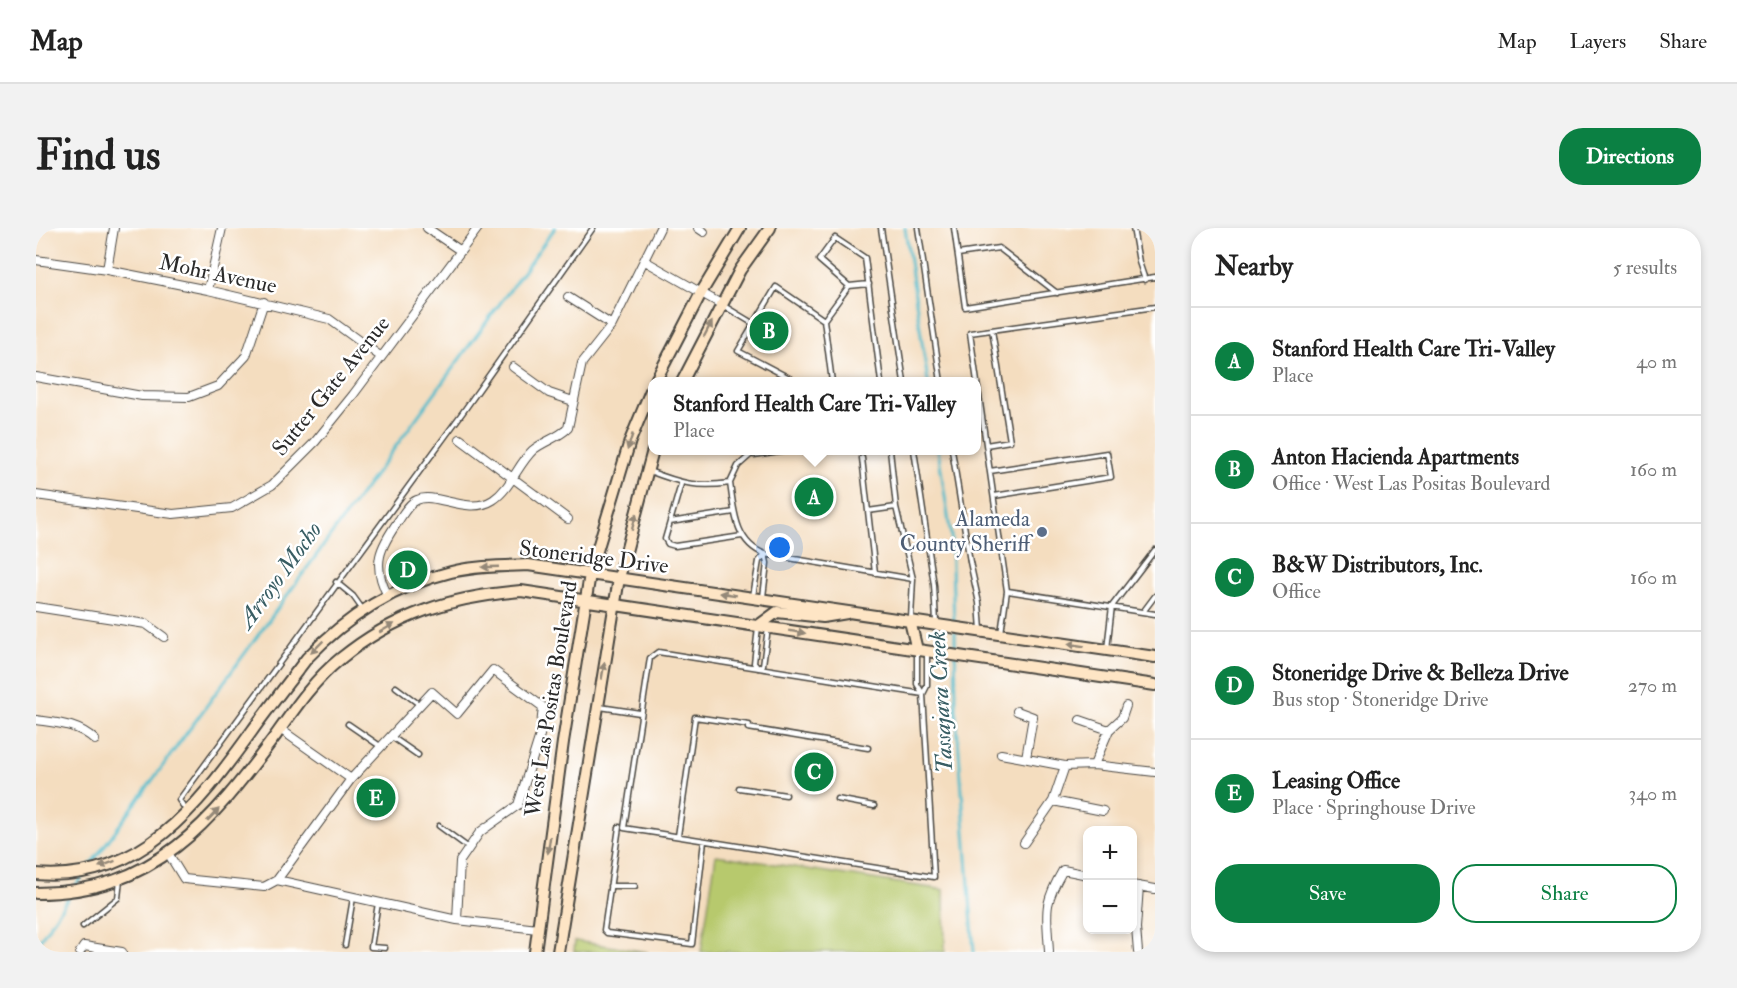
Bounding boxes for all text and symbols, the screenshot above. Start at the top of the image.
text: Map [30,24,83,59]
text: Map [1497,28,1537,55]
text: Layers [1570,28,1626,55]
text: Share [1659,28,1707,55]
button: Directions [1559,128,1701,185]
text: Find us [36,130,160,182]
street label: Mohr Avenue [157,248,279,300]
text: Nearby [1215,251,1293,283]
text: 5 results [1613,255,1677,280]
pin: B [750,308,788,354]
street label: Sutter Gate Avenue [266,310,396,462]
one-way arrow [703,320,713,337]
text: Stanford Health Care Tri-Valley [1272,335,1555,363]
text: A [1228,349,1241,374]
text: 40 m [1636,349,1677,374]
text: Place [1272,363,1313,388]
popup [648,377,981,455]
text: Stanford Health Care Tri-Valley [673,390,956,418]
text: Place [673,418,715,443]
one-way arrow [624,433,634,451]
text: Anton Hacienda Apartments [1272,443,1519,471]
text: B [1228,457,1241,482]
text: 160 m [1630,457,1677,482]
text: Office · West Las Positas Boulevard [1272,471,1550,496]
pin: A [794,474,834,520]
place label: Alameda County Sheriff [900,505,1033,558]
one-way arrow [630,513,640,531]
water label: Arroyo Mocho [229,516,329,637]
marker: Alameda County Sheriff [1035,525,1049,539]
your location [765,533,794,562]
street label: Stoneridge Drive [518,534,670,580]
pin: D [388,548,428,592]
text: B&W Distributors, Inc. [1272,551,1483,579]
one-way arrow [481,562,500,571]
text: C [1227,565,1242,590]
text: 160 m [1630,565,1677,590]
street label: West Las Positas Boulevard [518,579,584,820]
text: Office [1272,579,1321,604]
one-way arrow [718,590,737,599]
one-way arrow [379,622,395,633]
one-way arrow [787,628,806,637]
water label: Tassajara Creek [922,630,960,774]
one-way arrow [310,640,325,654]
one-way arrow [1067,640,1086,649]
text: Stoneridge Drive & Belleza Drive [1272,659,1569,687]
one-way arrow [599,661,608,680]
text: D [1226,673,1243,698]
text: 270 m [1628,673,1677,698]
text: Bus stop · Stoneridge Drive [1272,687,1488,712]
pin: C [794,750,834,794]
text: Leasing Office [1272,767,1400,795]
pin: E [356,776,396,820]
text: E [1227,781,1242,806]
text: 340 m [1629,781,1677,806]
text: Place · Springhouse Drive [1272,795,1476,820]
one-way arrow [206,807,220,822]
map controls [1083,826,1137,934]
button: + [1083,826,1137,880]
one-way arrow [544,836,553,855]
one-way arrow [98,860,116,870]
button: Save [1215,864,1440,923]
button: Share [1452,864,1677,923]
button: − [1083,880,1137,934]

